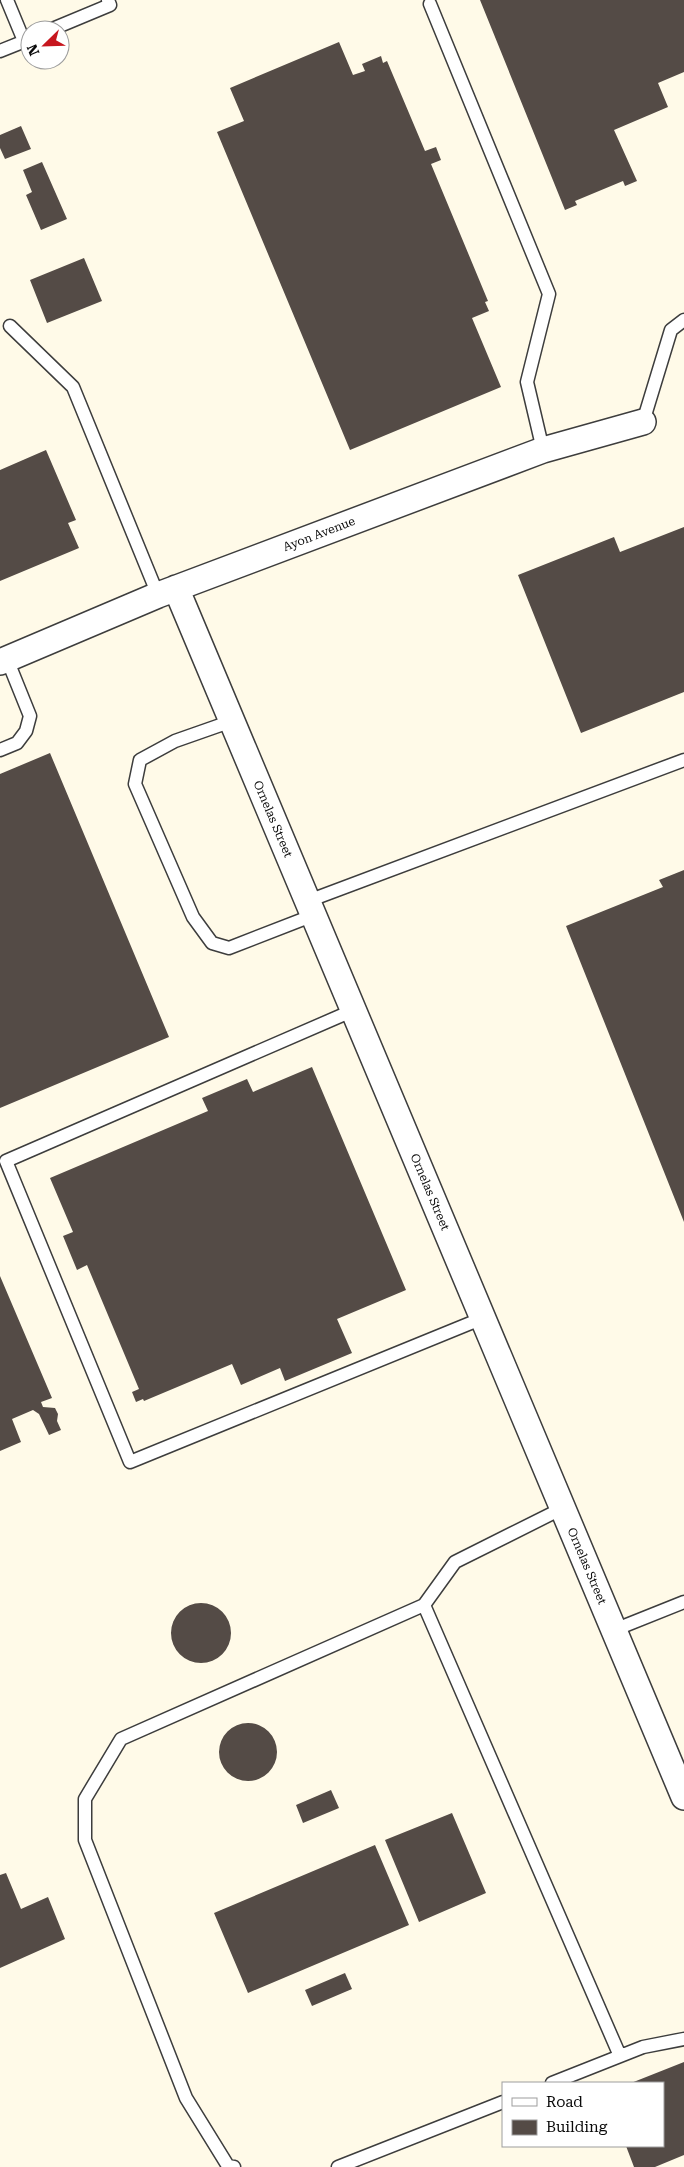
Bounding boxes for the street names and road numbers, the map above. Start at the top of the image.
street label: Ayon Avenue [281,514,357,554]
street label: Ornelas Street [251,779,296,860]
street label: Ornelas Street [408,1152,453,1233]
street label: Ornelas Street [565,1526,610,1607]

